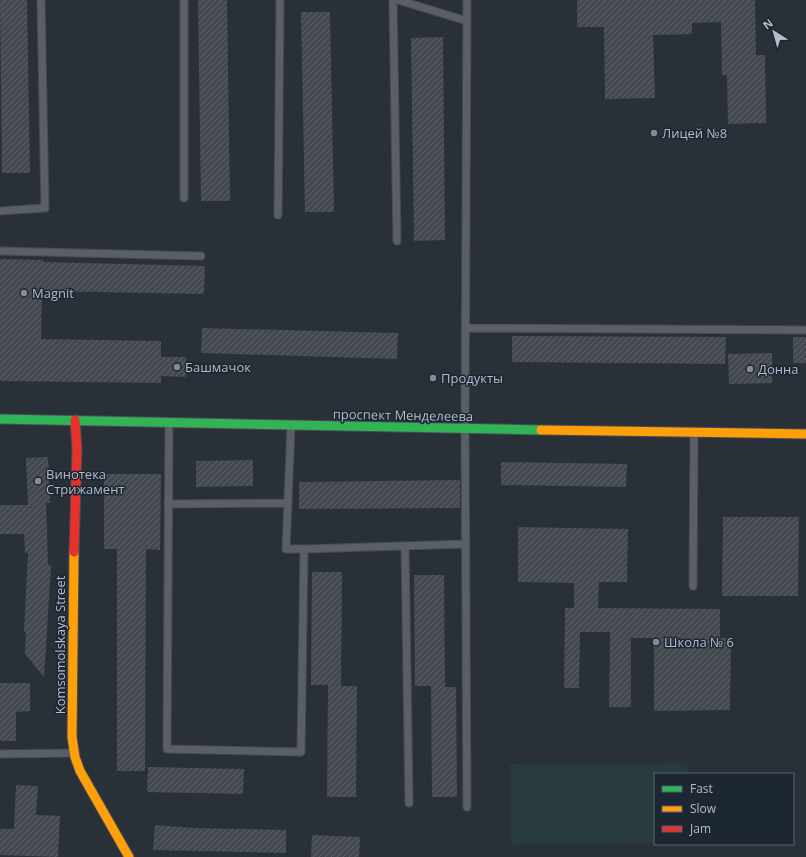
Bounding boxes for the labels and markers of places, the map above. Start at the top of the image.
place label: Лицей №8 [662,124,727,142]
marker: Лицей №8 [649,128,659,138]
place label: Magnit [32,284,74,302]
marker: Magnit [19,288,29,298]
place label: Башмачок [185,358,251,376]
place label: Донна [758,360,798,378]
marker: Башмачок [172,362,182,372]
marker: Донна [745,364,755,374]
place label: Продукты [441,369,503,387]
marker: Продукты [428,373,438,383]
place label: Винотека Стрижамент [46,465,124,498]
marker: Винотека Стрижамент [33,476,43,486]
place label: Школа № 6 [664,633,734,651]
marker: Школа № 6 [651,637,661,647]

